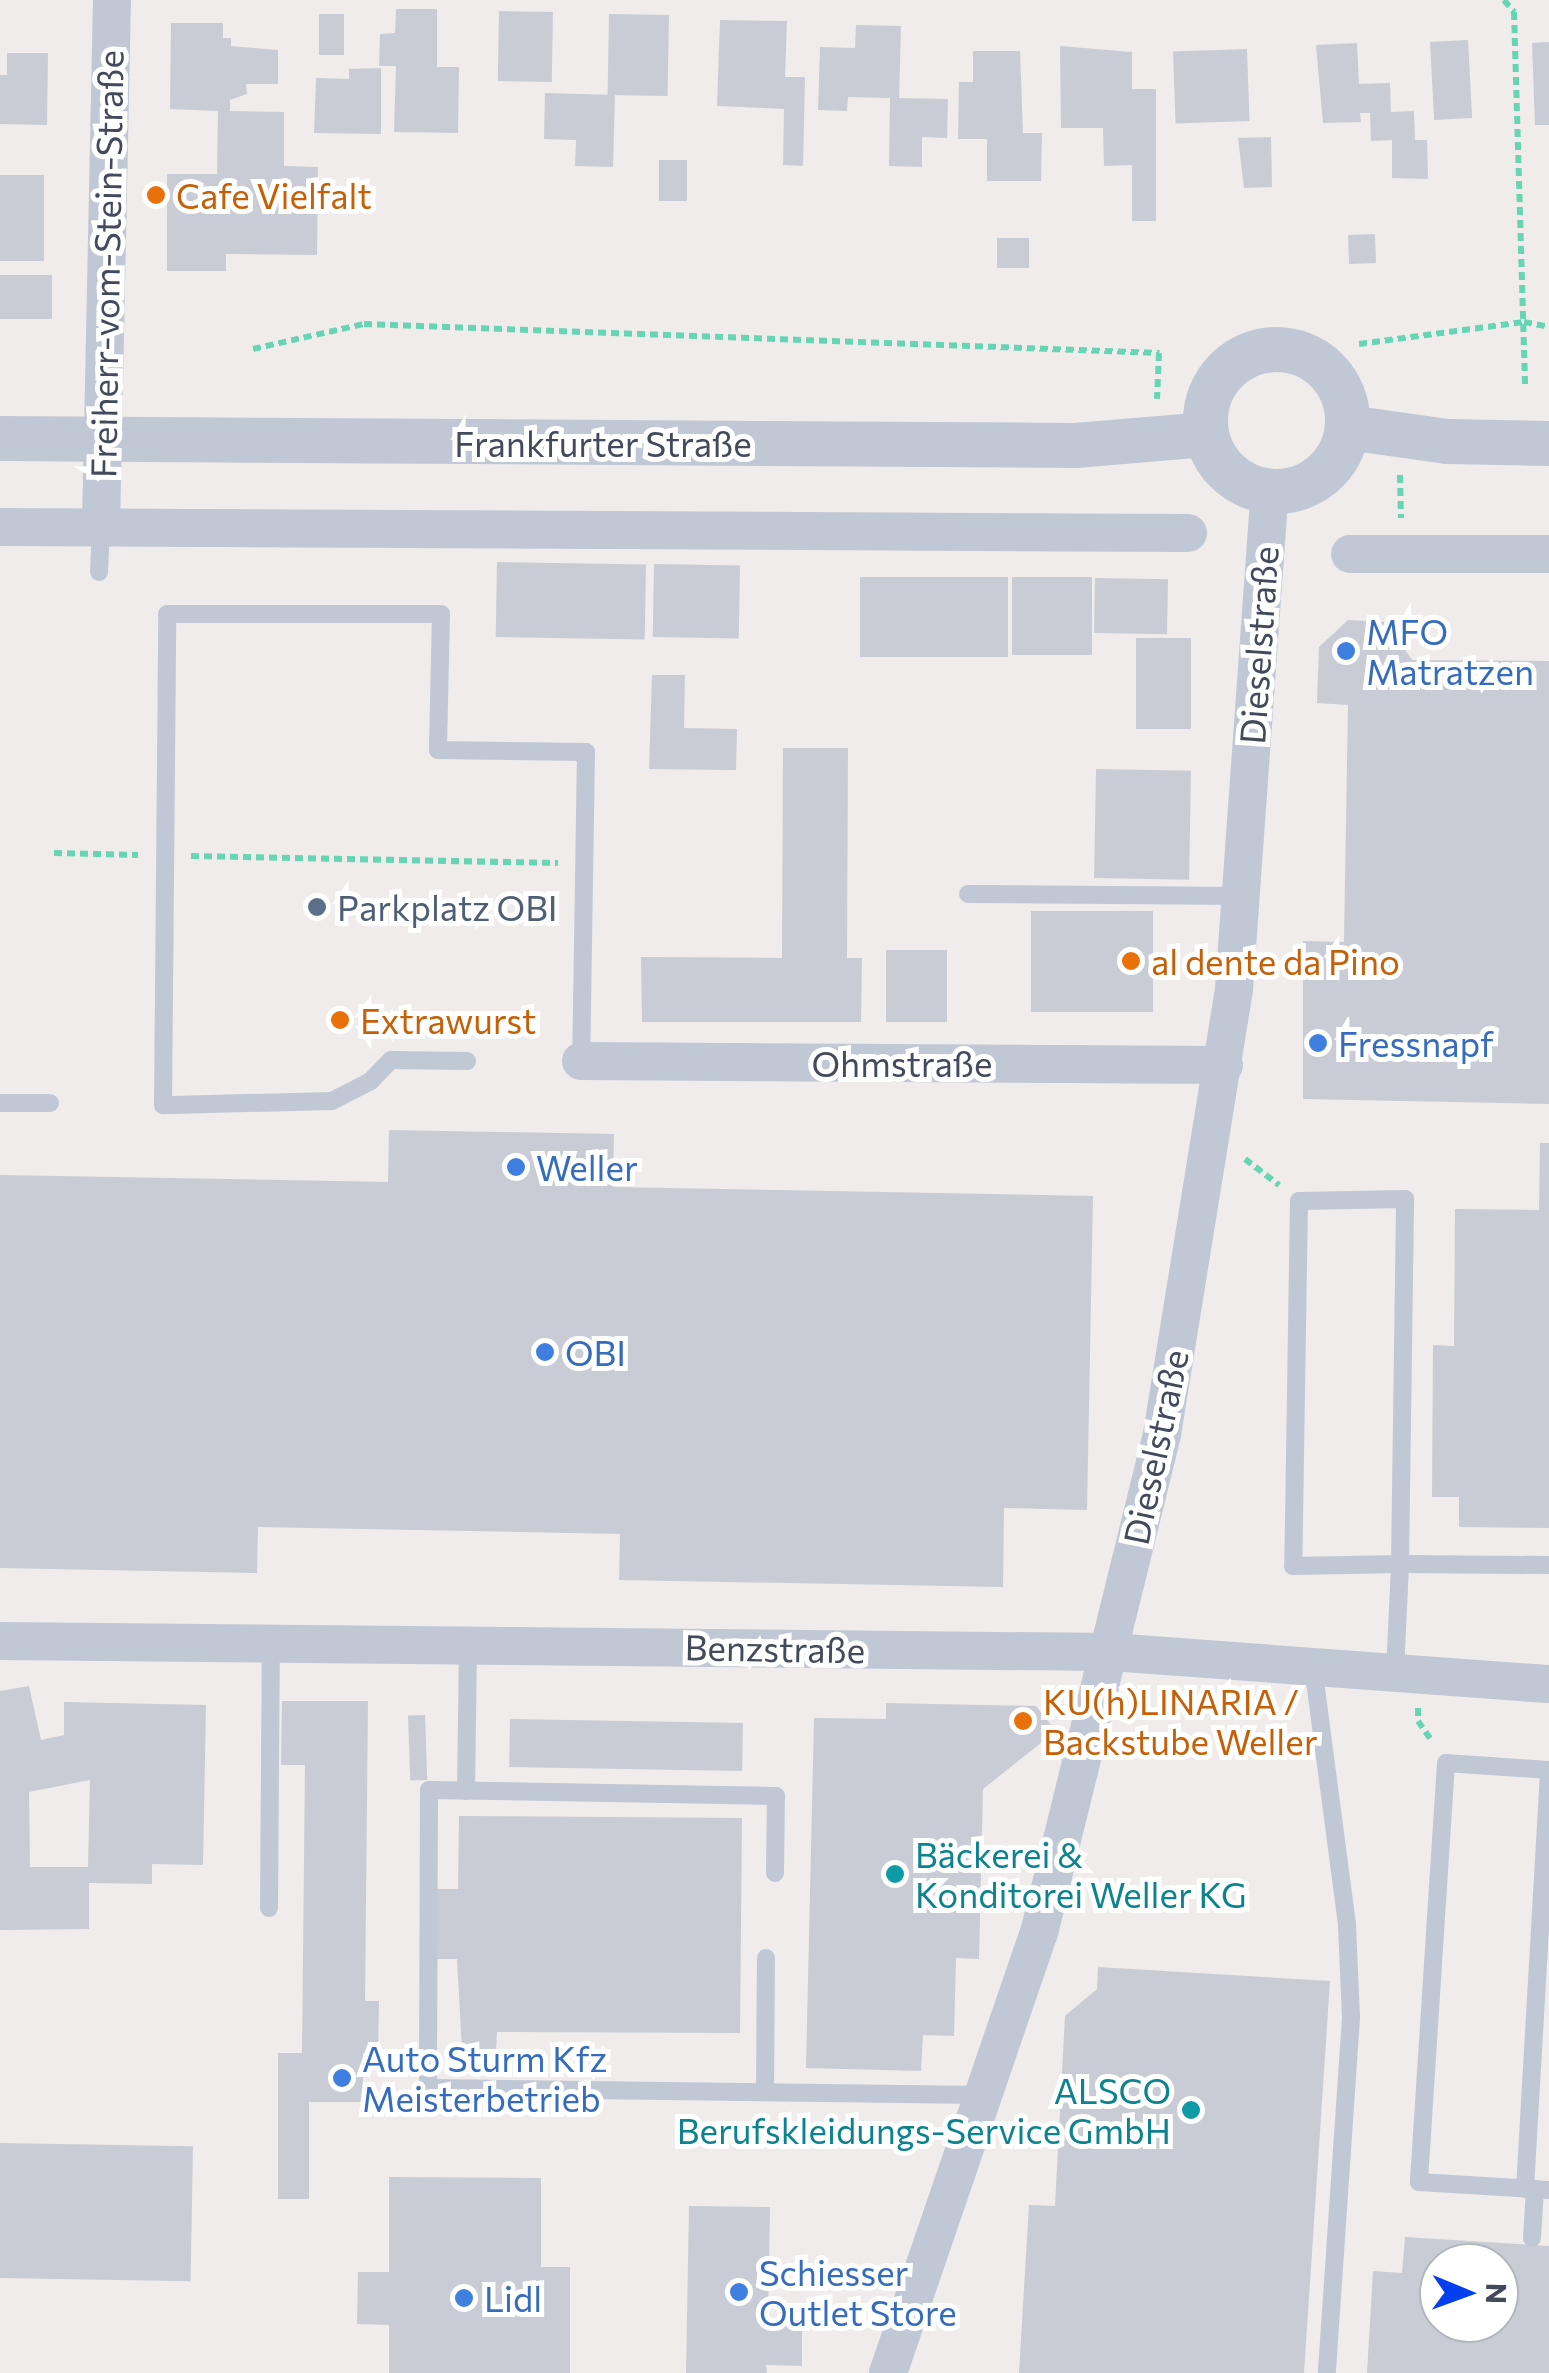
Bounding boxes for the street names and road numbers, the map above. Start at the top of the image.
street label: Freiherr-vom-Stein-Straße [81,50,131,478]
street label: Frankfurter Straße [454,422,752,464]
street label: Dieselstraße [1230,545,1286,745]
street label: Ohmstraße [812,1042,992,1084]
street label: Dieselstraße [1114,1346,1196,1548]
street label: Benzstraße [685,1625,865,1671]

